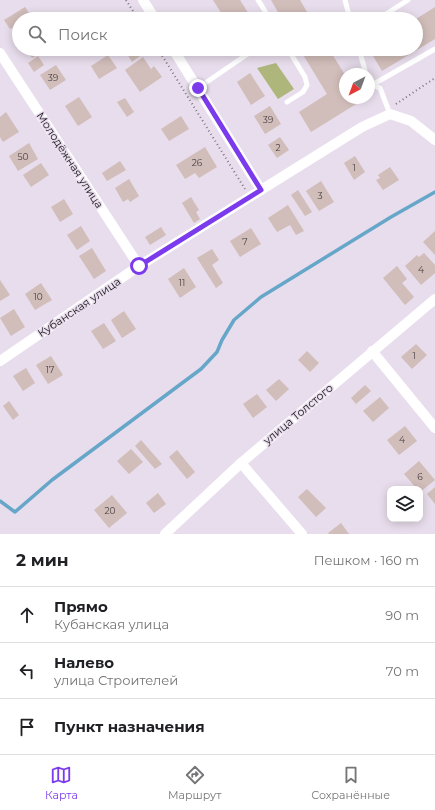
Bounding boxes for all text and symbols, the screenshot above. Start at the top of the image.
search box [12,12,423,56]
icon: search [26,23,48,45]
text: Поиск [58,25,107,44]
north arrow [339,68,375,104]
house number: 39 [48,72,59,83]
route end [189,79,207,97]
street label: Молодёжная улица [34,109,106,211]
house number: 39 [263,114,274,125]
house number: 2 [275,142,281,153]
house number: 50 [17,151,29,162]
house number: 26 [192,157,203,168]
house number: 1 [352,162,356,173]
house number: 3 [317,190,323,201]
house number: 7 [242,236,248,247]
route start [130,257,148,275]
house number: 4 [418,264,424,275]
street label: Кубанская улица [35,274,123,340]
house number: 11 [179,277,185,288]
house number: 10 [33,291,43,302]
house number: 1 [412,350,416,361]
house number: 17 [46,364,54,375]
street label: улица Толстого [259,381,336,448]
house number: 4 [399,434,405,445]
house number: 6 [417,471,423,482]
map controls [387,486,423,522]
button: layers [387,486,423,522]
house number: 20 [104,505,116,516]
text: 2 мин [16,550,69,570]
text: Пешком · 160 m [314,552,419,568]
text: Прямо [54,597,108,616]
icon: ahead [16,604,38,626]
text: 90 m [385,607,419,623]
text: Кубанская улица [54,616,169,632]
text: Налево [54,653,114,672]
icon: left [16,660,38,682]
text: 70 m [386,663,419,679]
text: улица Строителей [54,672,178,688]
icon: arrive [16,716,38,738]
text: Пункт назначения [54,717,205,736]
tab: Карта [45,764,78,802]
tab: Маршрут [168,764,221,802]
tab: Сохранённые [311,764,390,802]

